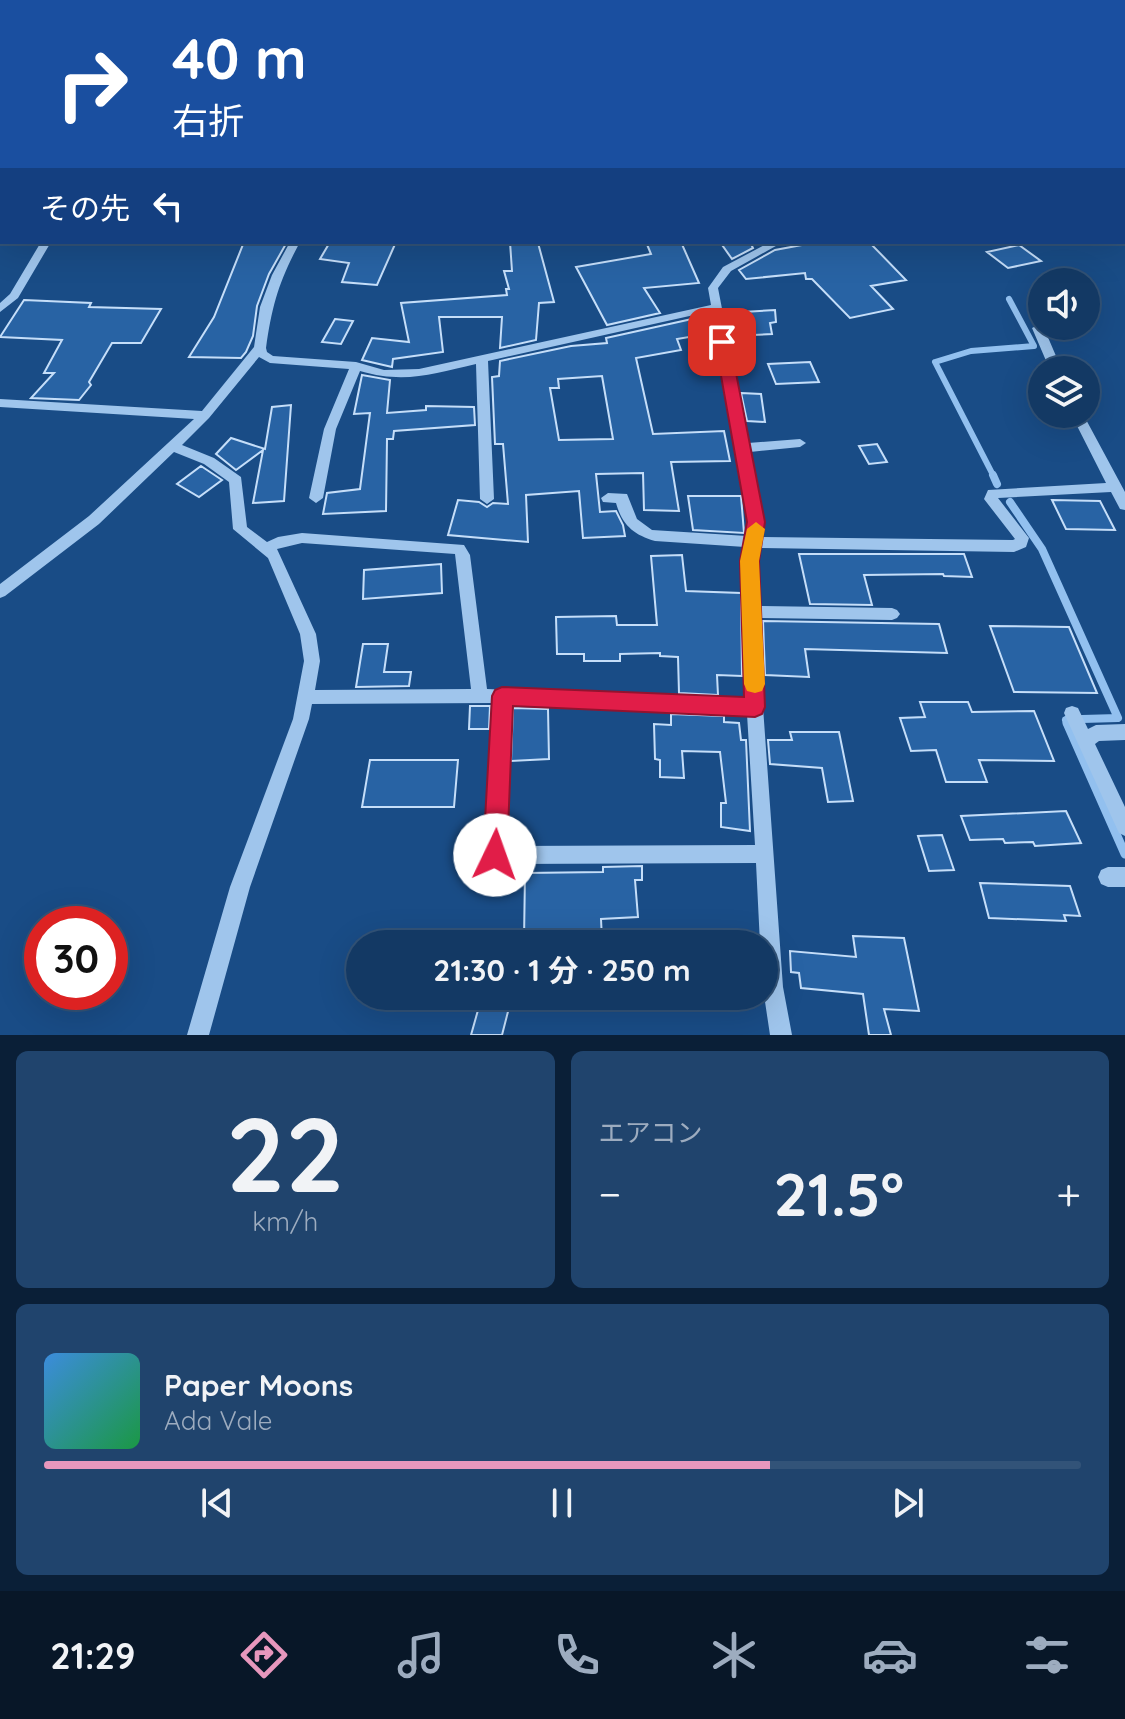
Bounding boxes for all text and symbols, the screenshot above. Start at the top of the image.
text: 40 m [172,23,307,93]
icon: right [40,32,144,136]
text: 右折 [172,98,244,143]
icon: left [146,184,190,228]
text: その先 [40,189,130,227]
map controls [1028,268,1100,428]
button: sound [1028,268,1100,340]
pin [688,308,756,376]
icon: arrive [700,320,744,364]
button: layers [1028,356,1100,428]
position arrow [453,813,537,897]
speed limit sign: 30 [24,906,128,1010]
text: 21:30 · 1 分 · 250 m [433,951,691,989]
text: 22 [226,1088,344,1218]
text: エアコン [599,1116,703,1149]
text: 21.5° [774,1156,904,1231]
text: − [599,1166,621,1221]
text: + [1056,1166,1081,1221]
text: km/h [252,1205,318,1238]
text: Paper Moons [164,1366,353,1404]
text: Ada Vale [164,1404,273,1437]
icon: previous [195,1481,239,1525]
icon: pause [540,1481,584,1525]
icon: next [886,1481,930,1525]
icon: directions [236,1627,292,1683]
icon: music [393,1627,449,1683]
icon: phone [549,1627,605,1683]
icon: climate [706,1627,762,1683]
icon: car [862,1627,918,1683]
icon: filters [1019,1627,1075,1683]
text: 21:29 [50,1633,136,1678]

